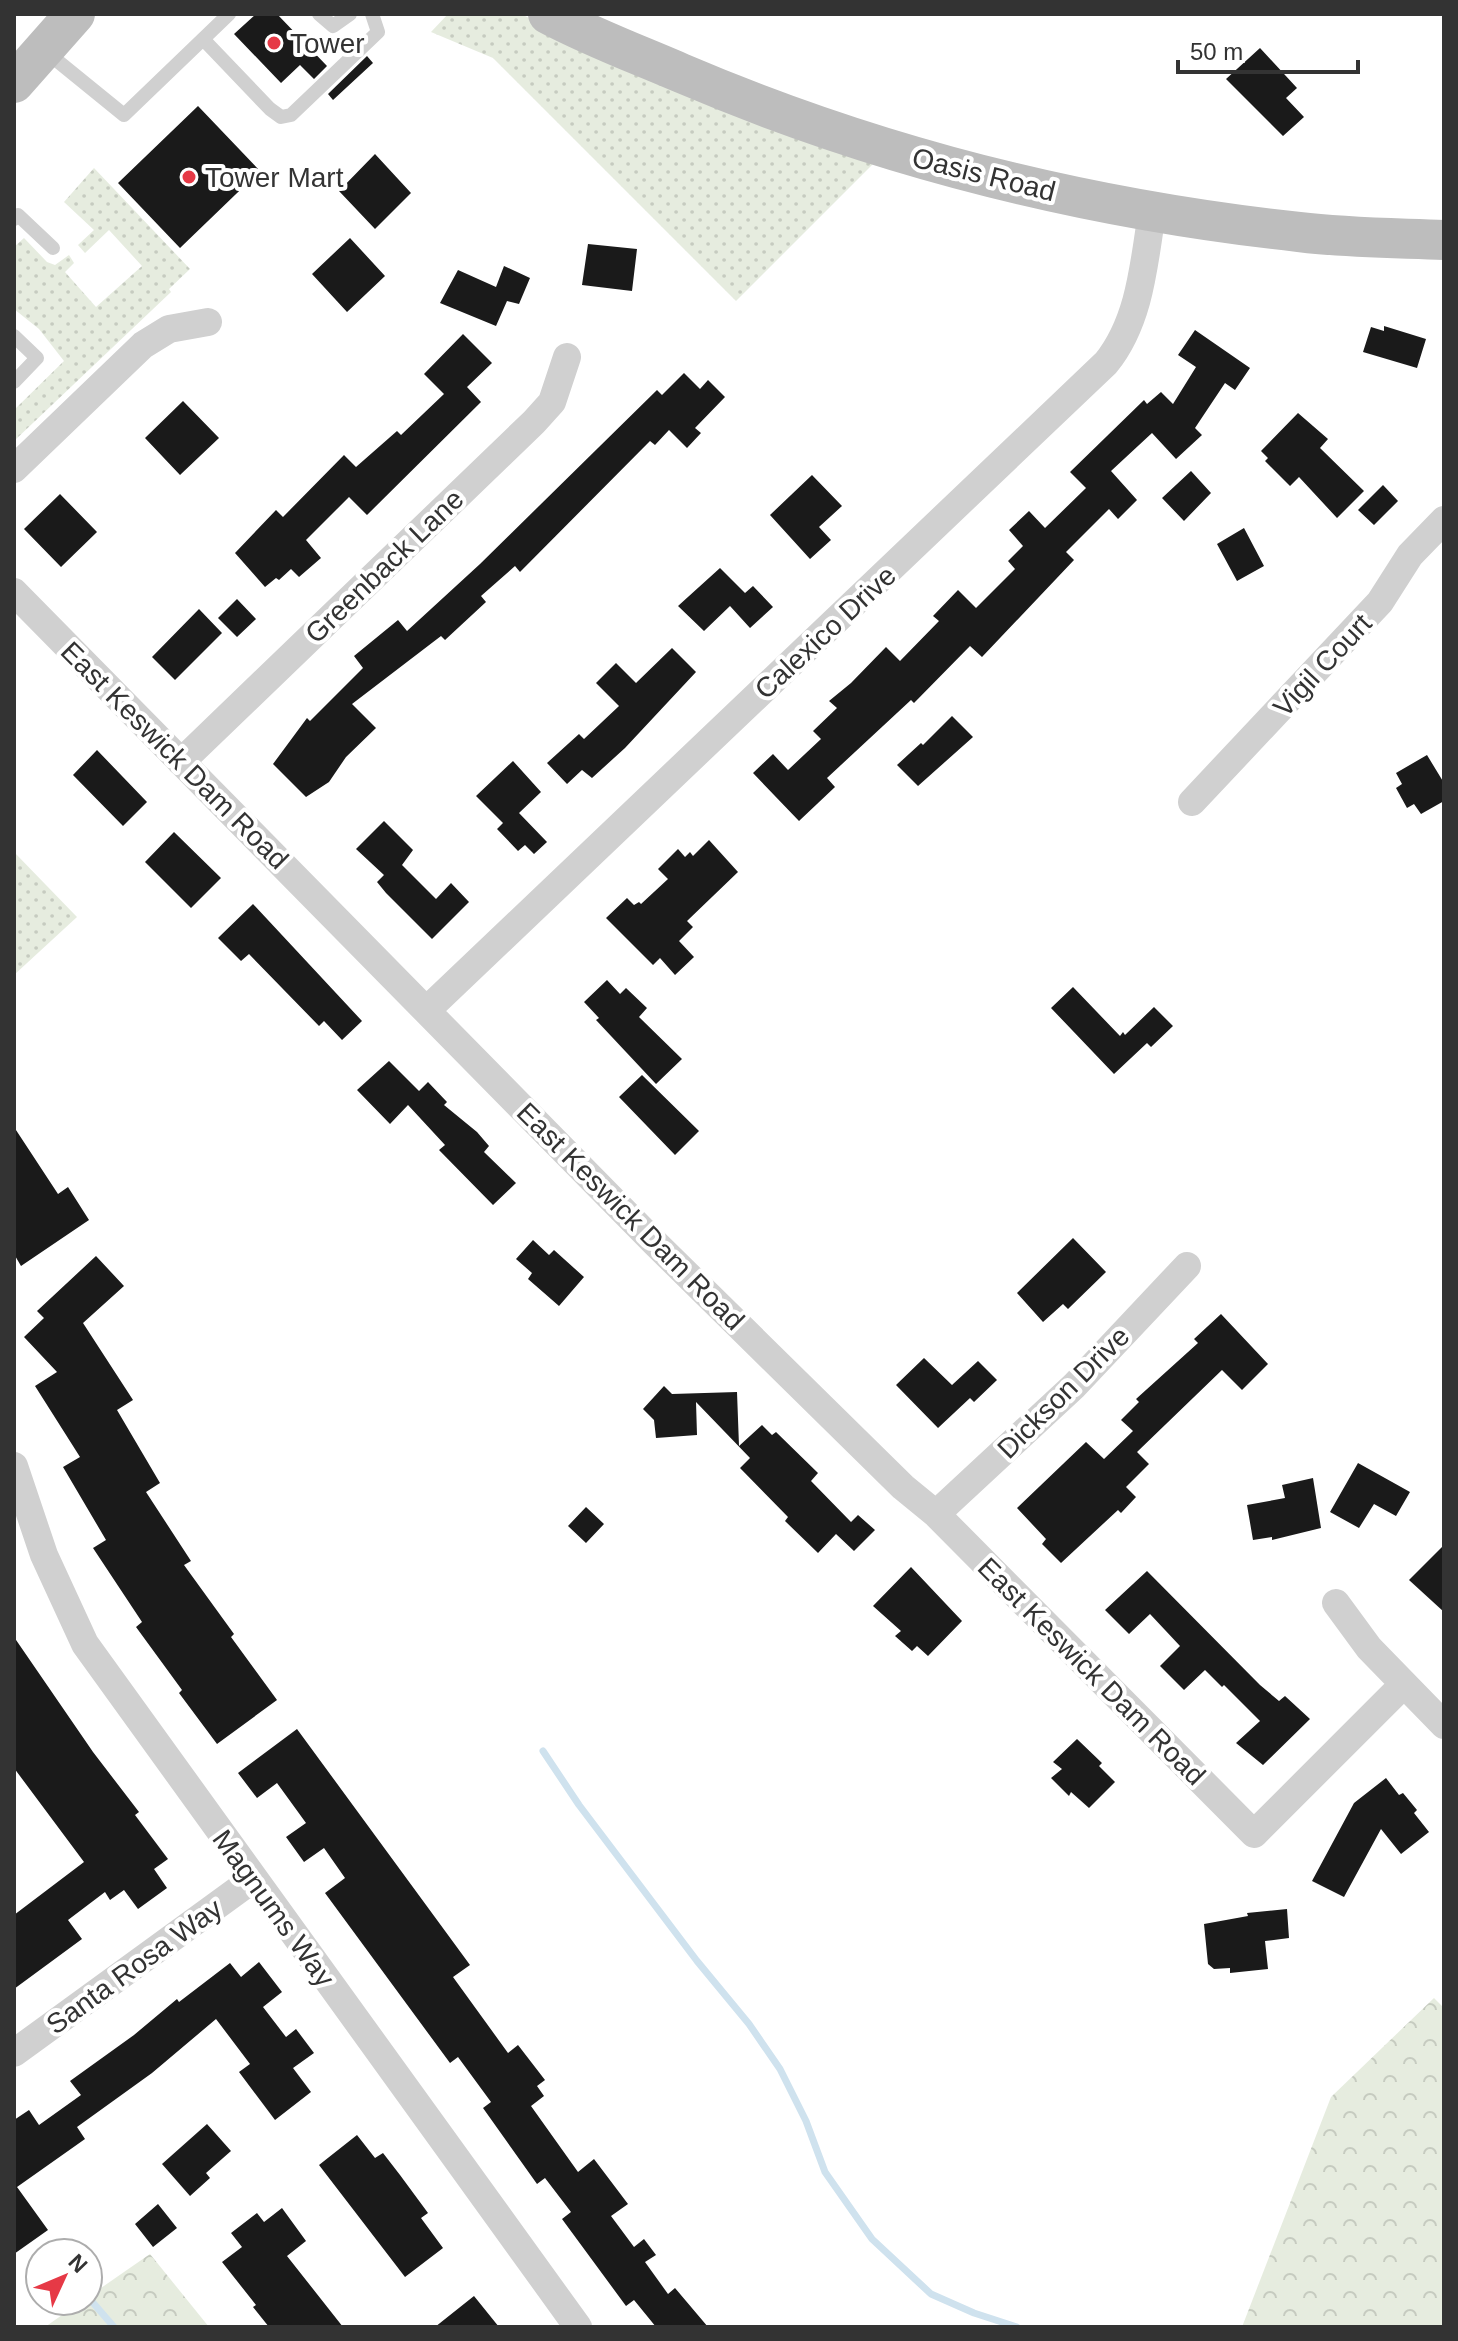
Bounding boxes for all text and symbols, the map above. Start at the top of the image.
scale bar [1178,24,1358,74]
place label: Tower [290,28,365,59]
marker: Tower [265,34,283,52]
text: 50 m [1190,38,1243,65]
street label: Oasis Road [909,142,1059,207]
place label: Tower Mart [205,162,344,193]
marker: Tower Mart [180,168,198,186]
street label: Greenback Lane [299,483,470,649]
street label: Calexico Drive [749,559,902,705]
street label: Vigil Court [1267,608,1378,723]
street label: East Keswick Dam Road [55,635,295,875]
street label: East Keswick Dam Road [511,1096,751,1336]
street label: Dickson Drive [991,1320,1135,1464]
street label: East Keswick Dam Road [972,1551,1212,1791]
street label: Magnums Way [206,1824,341,1993]
street label: Santa Rosa Way [41,1892,228,2040]
north arrow [24,2237,104,2317]
text: N [64,2249,93,2278]

